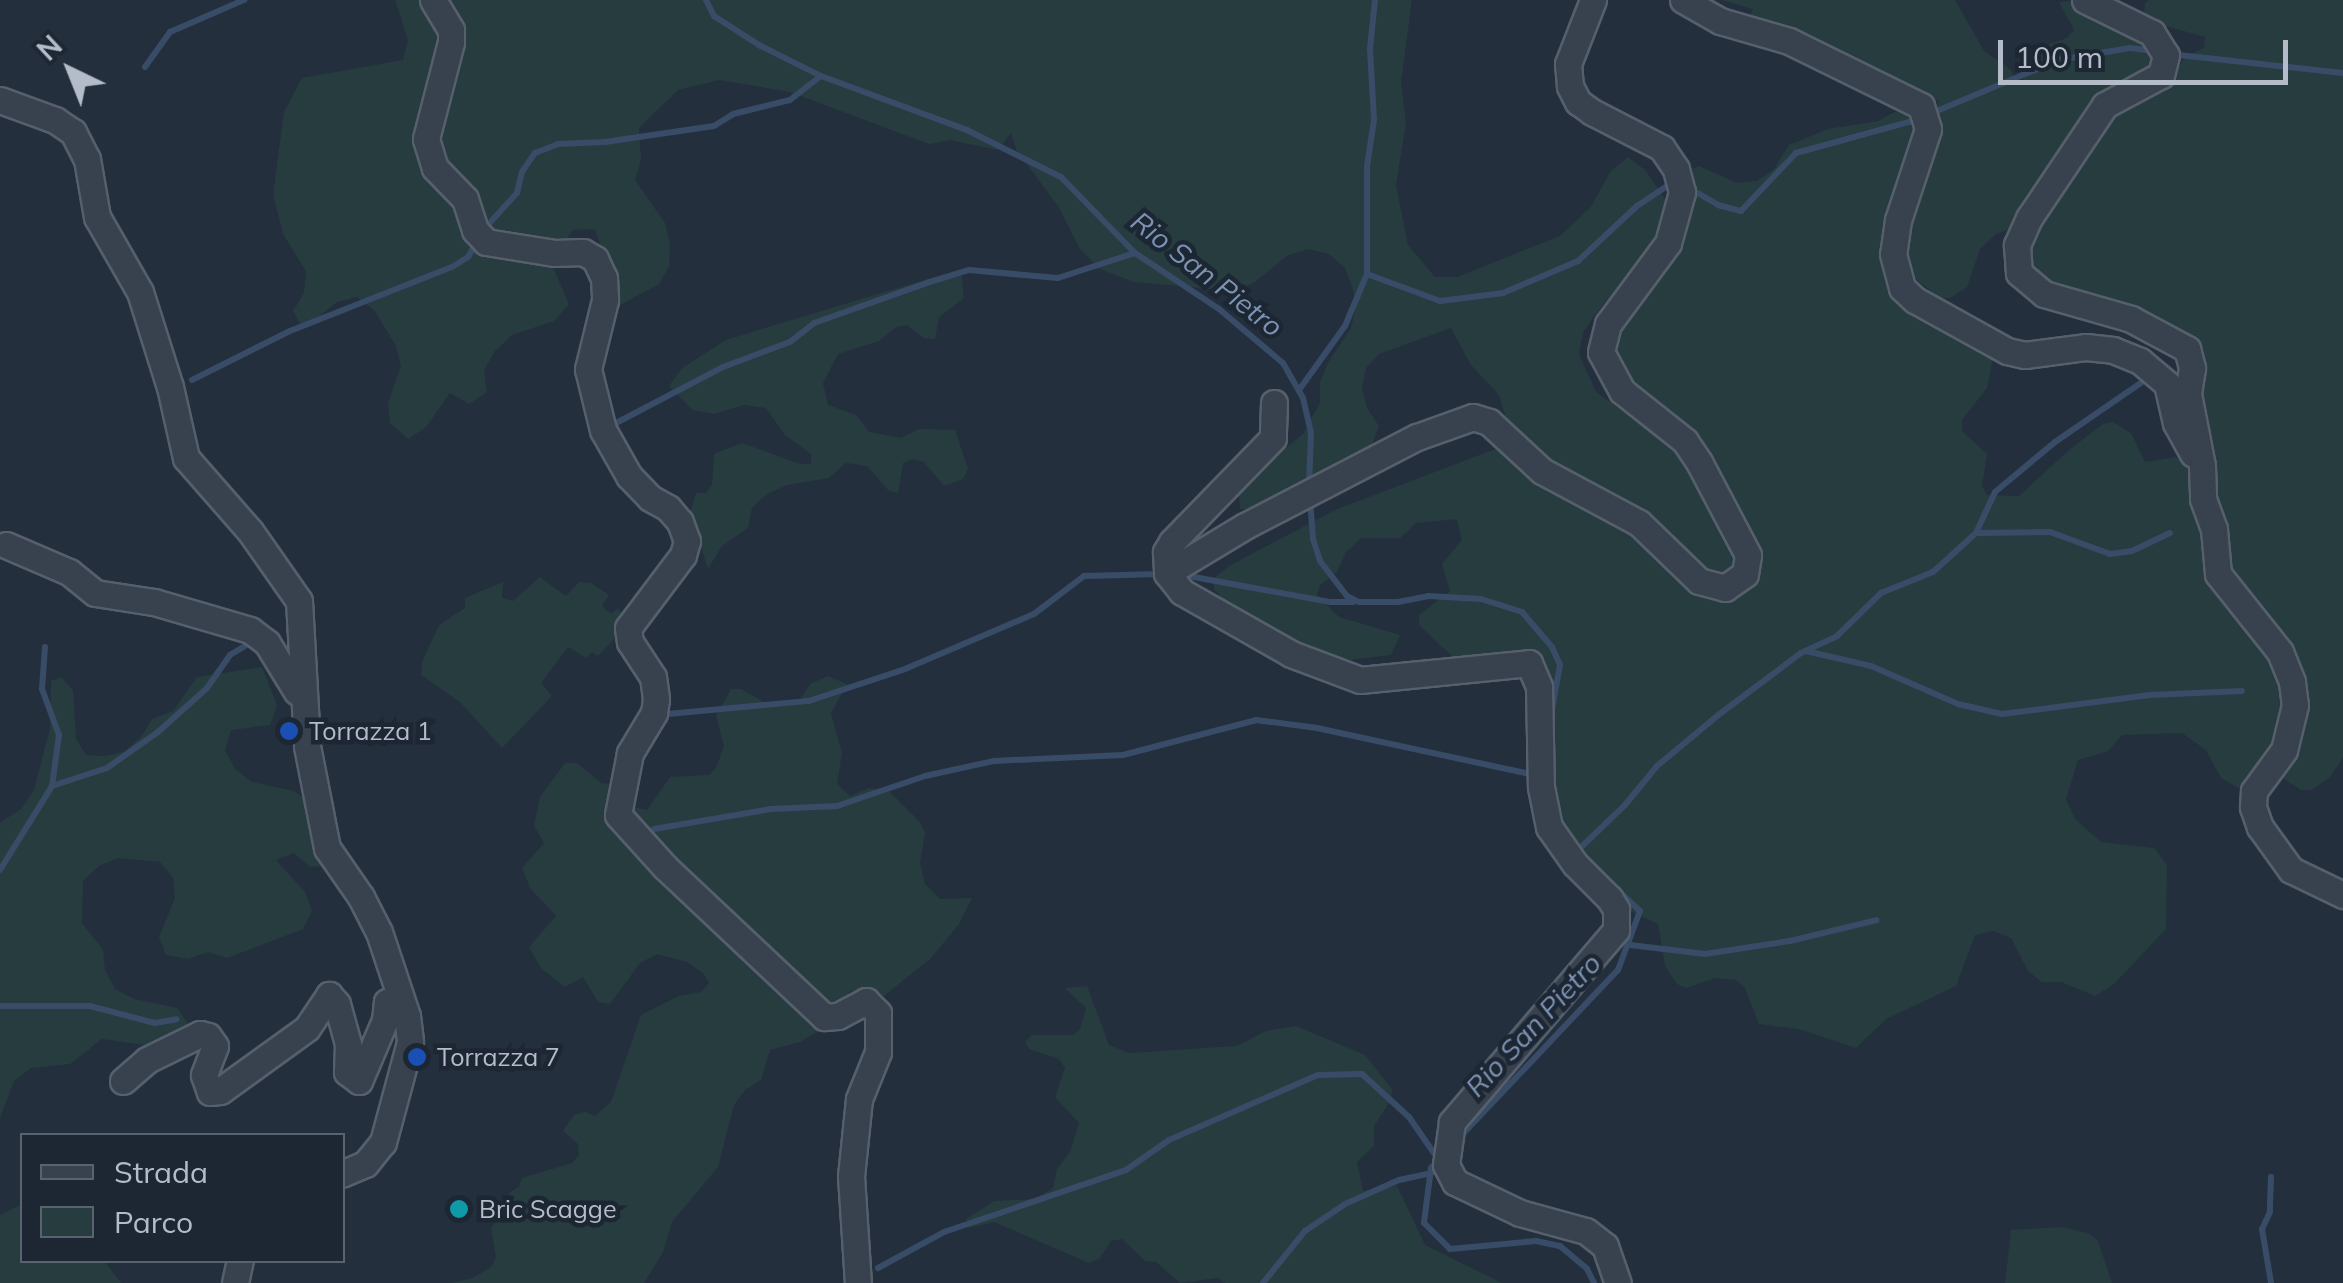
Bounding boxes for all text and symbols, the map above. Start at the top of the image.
north arrow [20,20,120,120]
scale bar [2003,20,2293,82]
text: N [30,28,69,68]
text: 100 m [2015,38,2103,76]
water label: Rio San Pietro [1124,204,1290,344]
place label: Torrazza 1 [309,716,432,746]
marker: Torrazza 1 [278,720,300,742]
water label: Rio San Pietro [1458,947,1608,1103]
place label: Torrazza 7 [437,1042,560,1072]
marker: Torrazza 7 [406,1046,428,1068]
legend [20,1133,345,1263]
text: Strada [114,1153,208,1191]
place label: Bric Scagge [479,1194,617,1224]
marker: Bric Scagge [448,1198,470,1220]
text: Parco [114,1203,193,1241]

